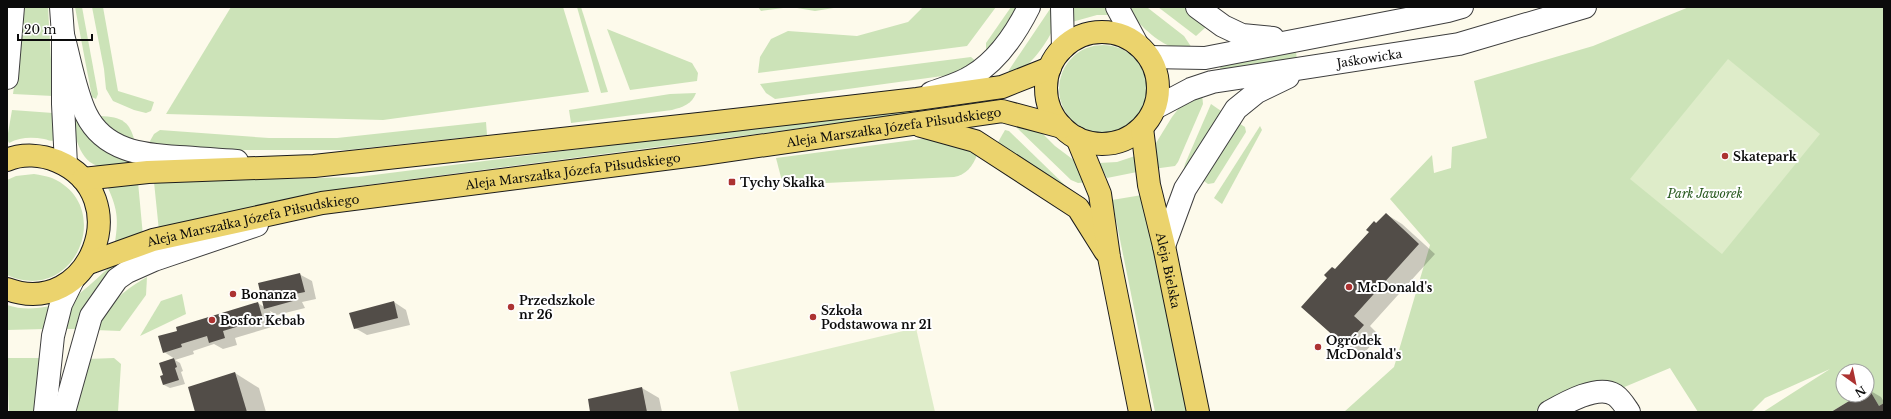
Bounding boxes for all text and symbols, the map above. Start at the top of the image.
scale bar [18,16,92,42]
text: 20 m [24,22,56,37]
street label: Jaśkowicka [1334,45,1403,71]
street label: Aleja Marszałka Józefa Piłsudskiego [785,104,1002,150]
street label: Aleja Marszałka Józefa Piłsudskiego [463,149,682,192]
place label: Skatepark [1733,149,1798,164]
marker: Skatepark [1720,151,1730,161]
place label: Tychy Skałka [740,175,825,190]
marker: Tychy Skałka [727,177,737,187]
park label: Park Jaworek [1666,186,1743,201]
street label: Aleja Marszałka Józefa Piłsudskiego [144,191,360,250]
street label: Aleja Bielska [1153,230,1184,310]
place label: McDonald's [1357,280,1433,295]
marker: McDonald's [1344,282,1354,292]
place label: Bonanza [241,287,297,302]
marker: Bonanza [228,289,238,299]
place label: Przedszkole nr 26 [519,293,595,322]
marker: Przedszkole nr 26 [506,302,516,312]
place label: Szkoła Podstawowa nr 21 [821,303,932,332]
marker: Szkoła Podstawowa nr 21 [808,312,818,322]
place label: Bosfor Kebab [220,313,305,328]
marker: Bosfor Kebab [207,315,217,325]
place label: Ogródek McDonald's [1326,333,1402,362]
marker: Ogródek McDonald's [1313,342,1323,352]
north arrow [1835,363,1875,403]
text: N [1852,383,1869,400]

